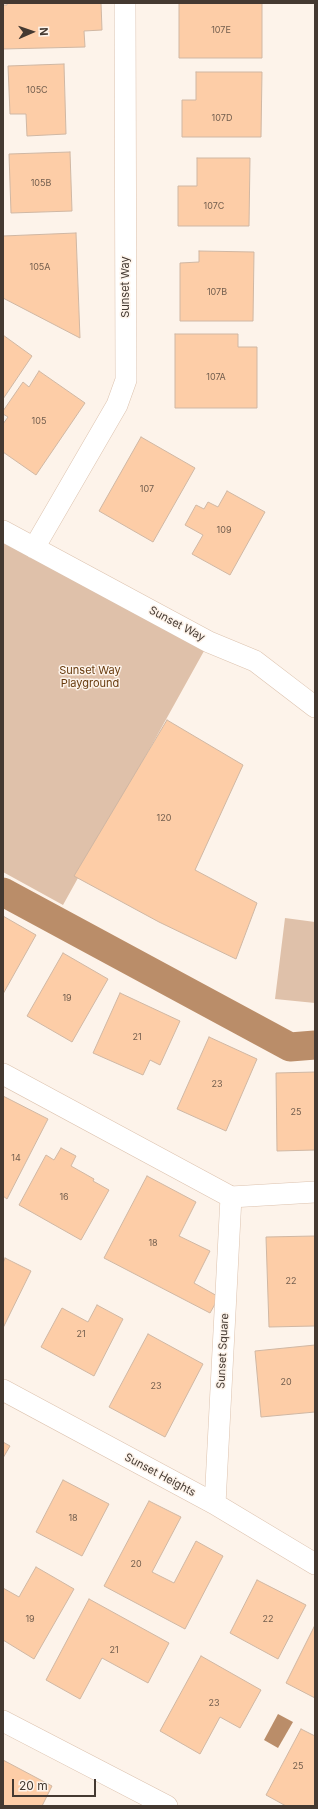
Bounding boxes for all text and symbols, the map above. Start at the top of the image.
north arrow [12,12,52,52]
house number: 107E [211,25,231,35]
text: N [37,27,51,36]
house number: 105C [26,85,48,95]
house number: 107D [212,113,232,123]
house number: 105B [31,178,51,188]
house number: 107C [204,201,224,211]
street label: Sunset Way [119,256,133,318]
house number: 105A [29,262,51,272]
house number: 107B [207,287,227,297]
house number: 107A [206,372,226,382]
house number: 105 [32,416,46,426]
house number: 107 [140,484,154,494]
house number: 109 [217,525,231,535]
street label: Sunset Way [147,604,207,644]
park label: Sunset Way Playground [59,664,121,690]
house number: 120 [157,813,171,823]
house number: 19 [62,993,72,1003]
house number: 21 [132,1032,142,1042]
house number: 23 [211,1079,223,1089]
house number: 25 [291,1107,301,1117]
house number: 14 [11,1153,21,1163]
house number: 16 [59,1192,69,1202]
house number: 18 [148,1238,158,1248]
house number: 22 [286,1276,296,1286]
street label: Sunset Square [214,1313,232,1389]
house number: 21 [76,1329,86,1339]
house number: 20 [280,1377,292,1387]
house number: 23 [150,1381,162,1391]
street label: Sunset Heights [122,1451,198,1499]
house number: 18 [68,1513,78,1523]
house number: 20 [130,1559,142,1569]
house number: 19 [25,1614,35,1624]
house number: 22 [263,1614,273,1624]
house number: 21 [109,1645,119,1655]
house number: 23 [208,1698,220,1708]
house number: 25 [293,1761,303,1771]
scale bar [14,1771,98,1797]
text: 20 m [19,1778,48,1793]

